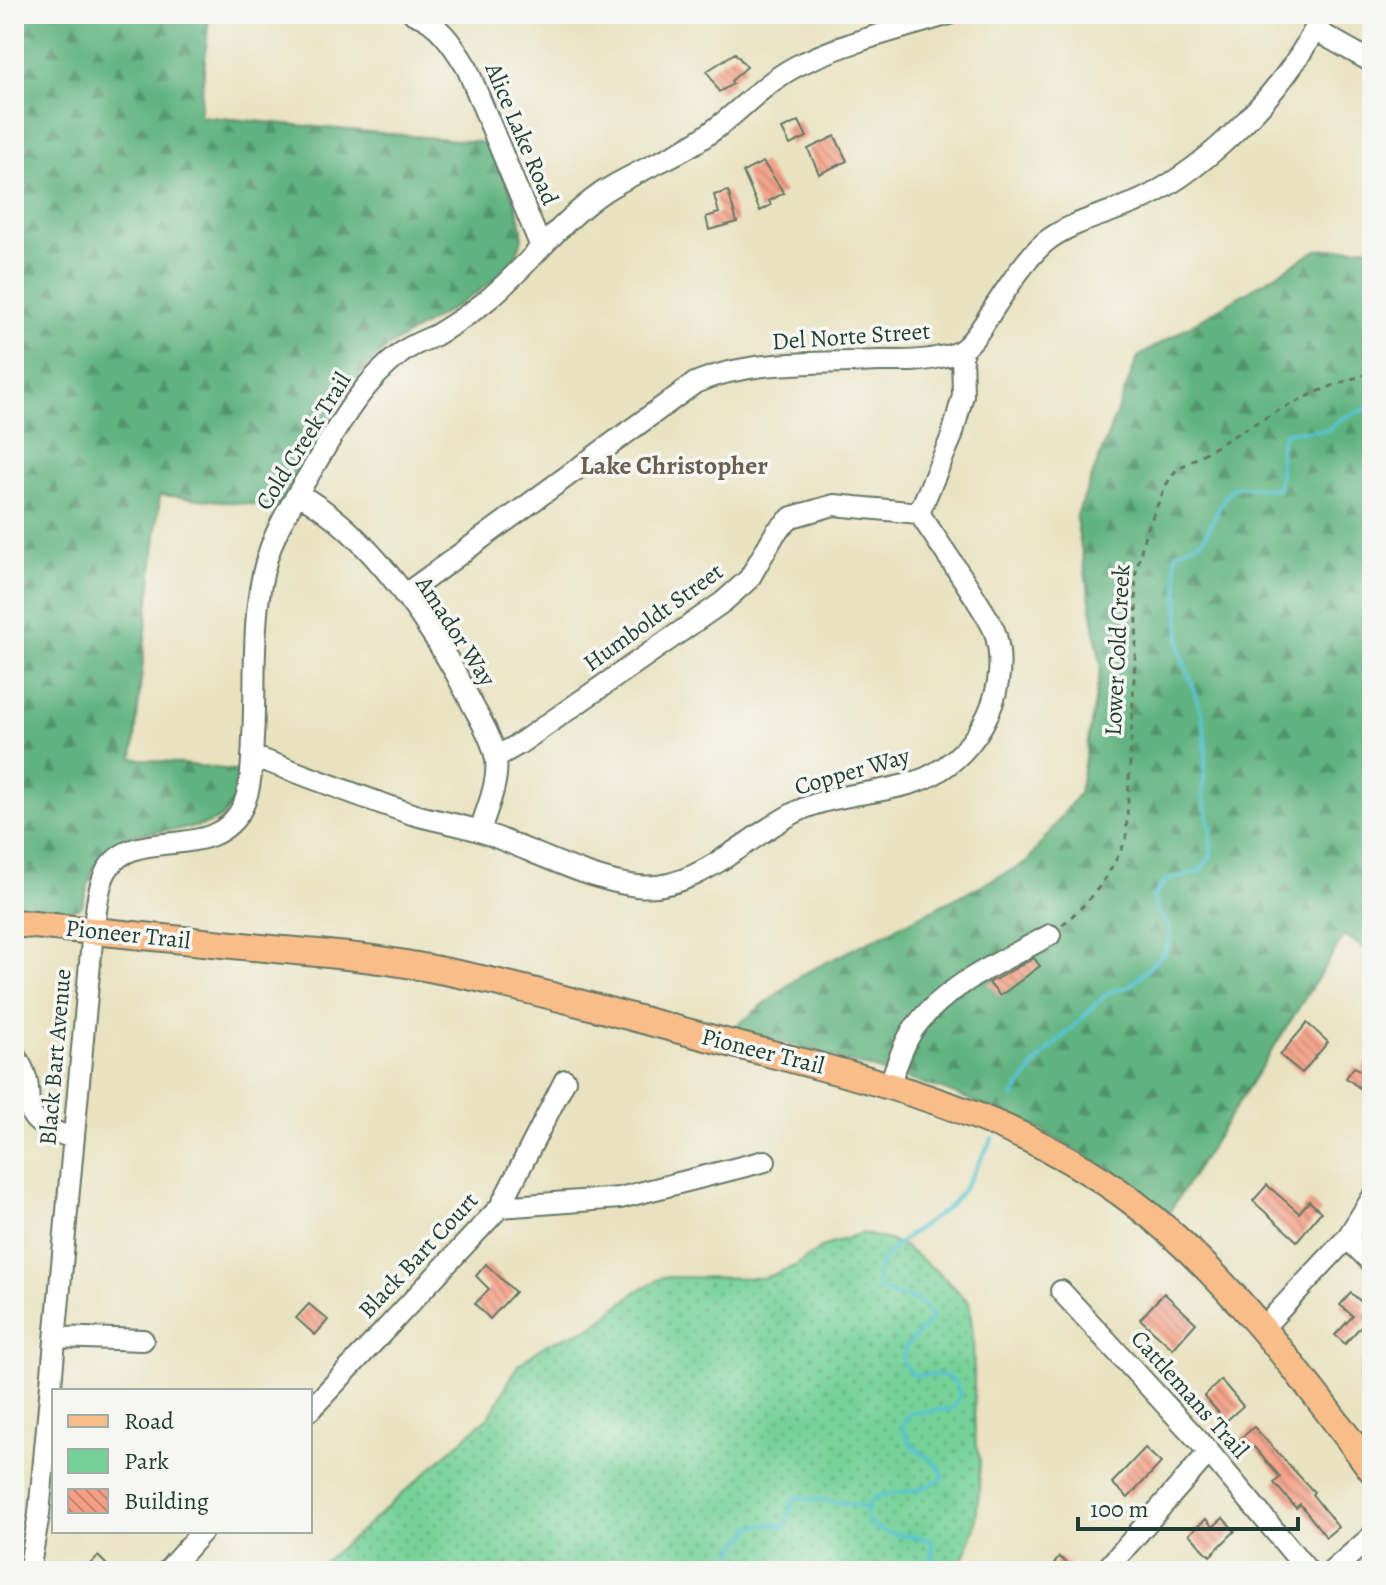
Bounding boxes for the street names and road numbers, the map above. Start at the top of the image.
street label: Alice Lake Road [477,57,566,210]
street label: Del Norte Street [771,315,931,357]
street label: Cold Creek Trail [248,366,358,516]
street label: Humboldt Street [577,555,729,679]
street label: Lower Cold Creek [1097,563,1137,737]
street label: Amador Way [408,569,504,693]
street label: Copper Way [791,739,914,803]
street label: Pioneer Trail [64,912,192,956]
street label: Black Bart Avenue [31,967,79,1147]
street label: Pioneer Trail [698,1020,828,1082]
street label: Black Bart Court [351,1185,485,1325]
street label: Cattlemans Trail [1124,1323,1256,1465]

